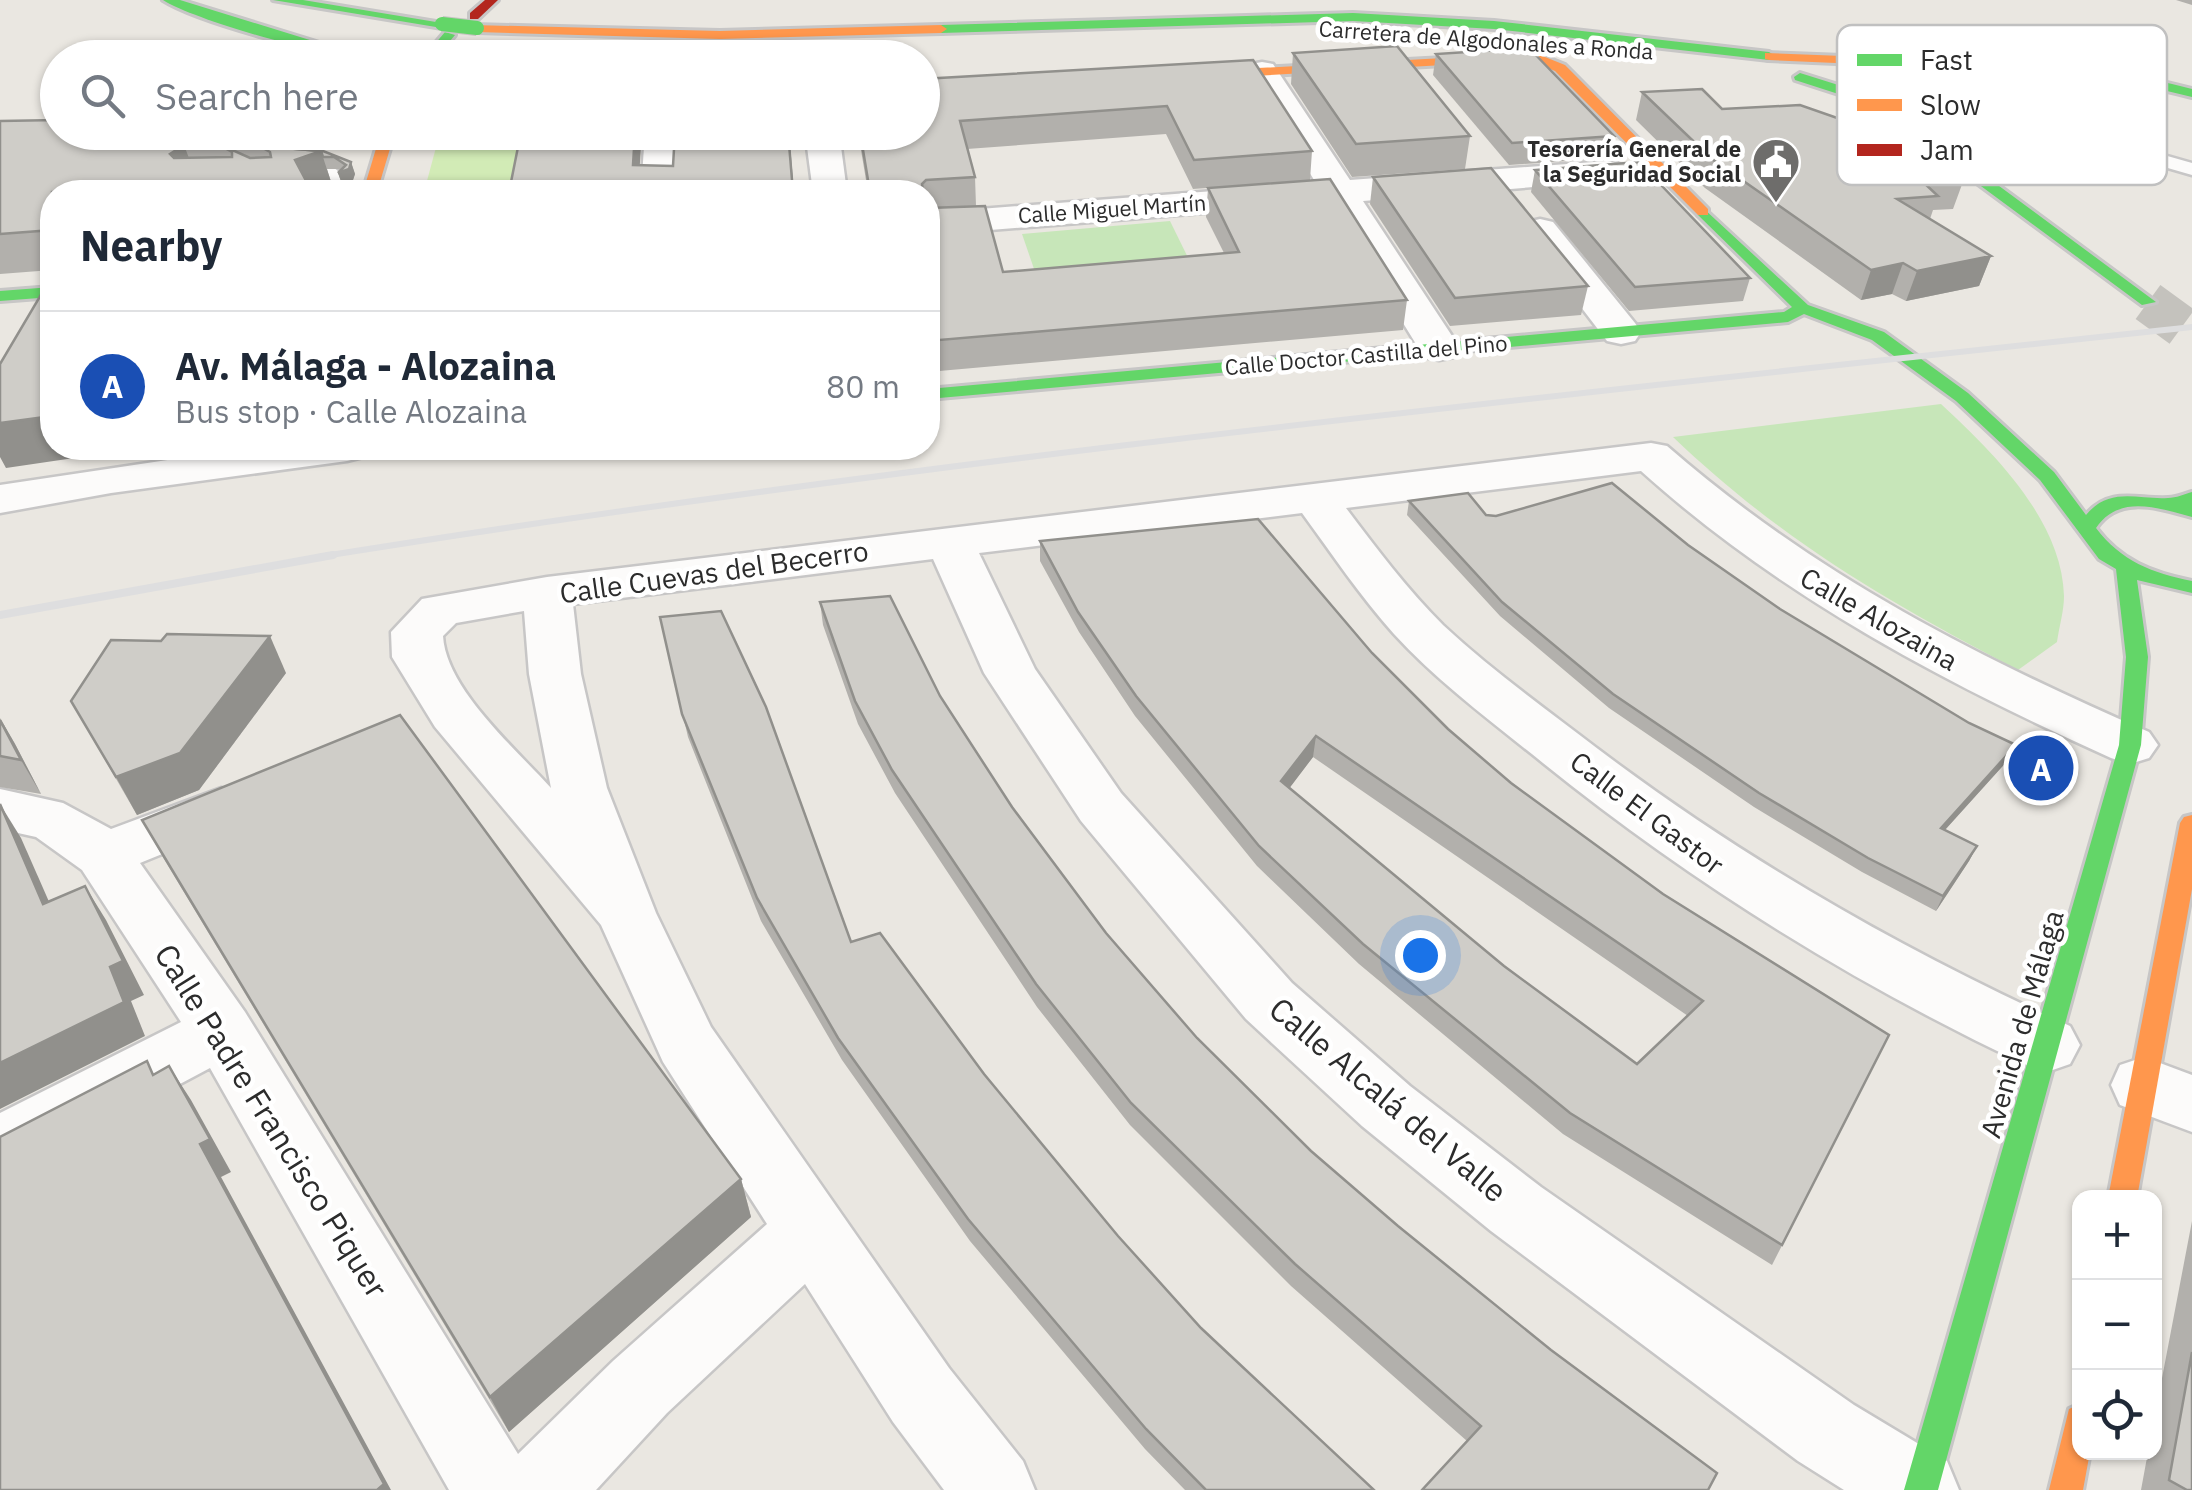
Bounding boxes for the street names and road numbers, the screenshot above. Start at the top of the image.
street label: Carretera de Algodonales a Ronda [1318,13,1655,66]
street label: Calle Miguel Martín [1017,187,1207,230]
street label: Calle Doctor Castilla del Pino [1223,328,1508,381]
street label: Calle Cuevas del Becerro [557,532,871,611]
street label: Calle Alozaina [1794,558,1965,679]
street label: Calle El Gastor [1563,743,1732,883]
street label: Avenida de Málaga [1971,906,2072,1142]
street label: Calle Padre Francisco Piquer [146,936,398,1305]
street label: Calle Alcalá del Valle [1261,987,1516,1211]

